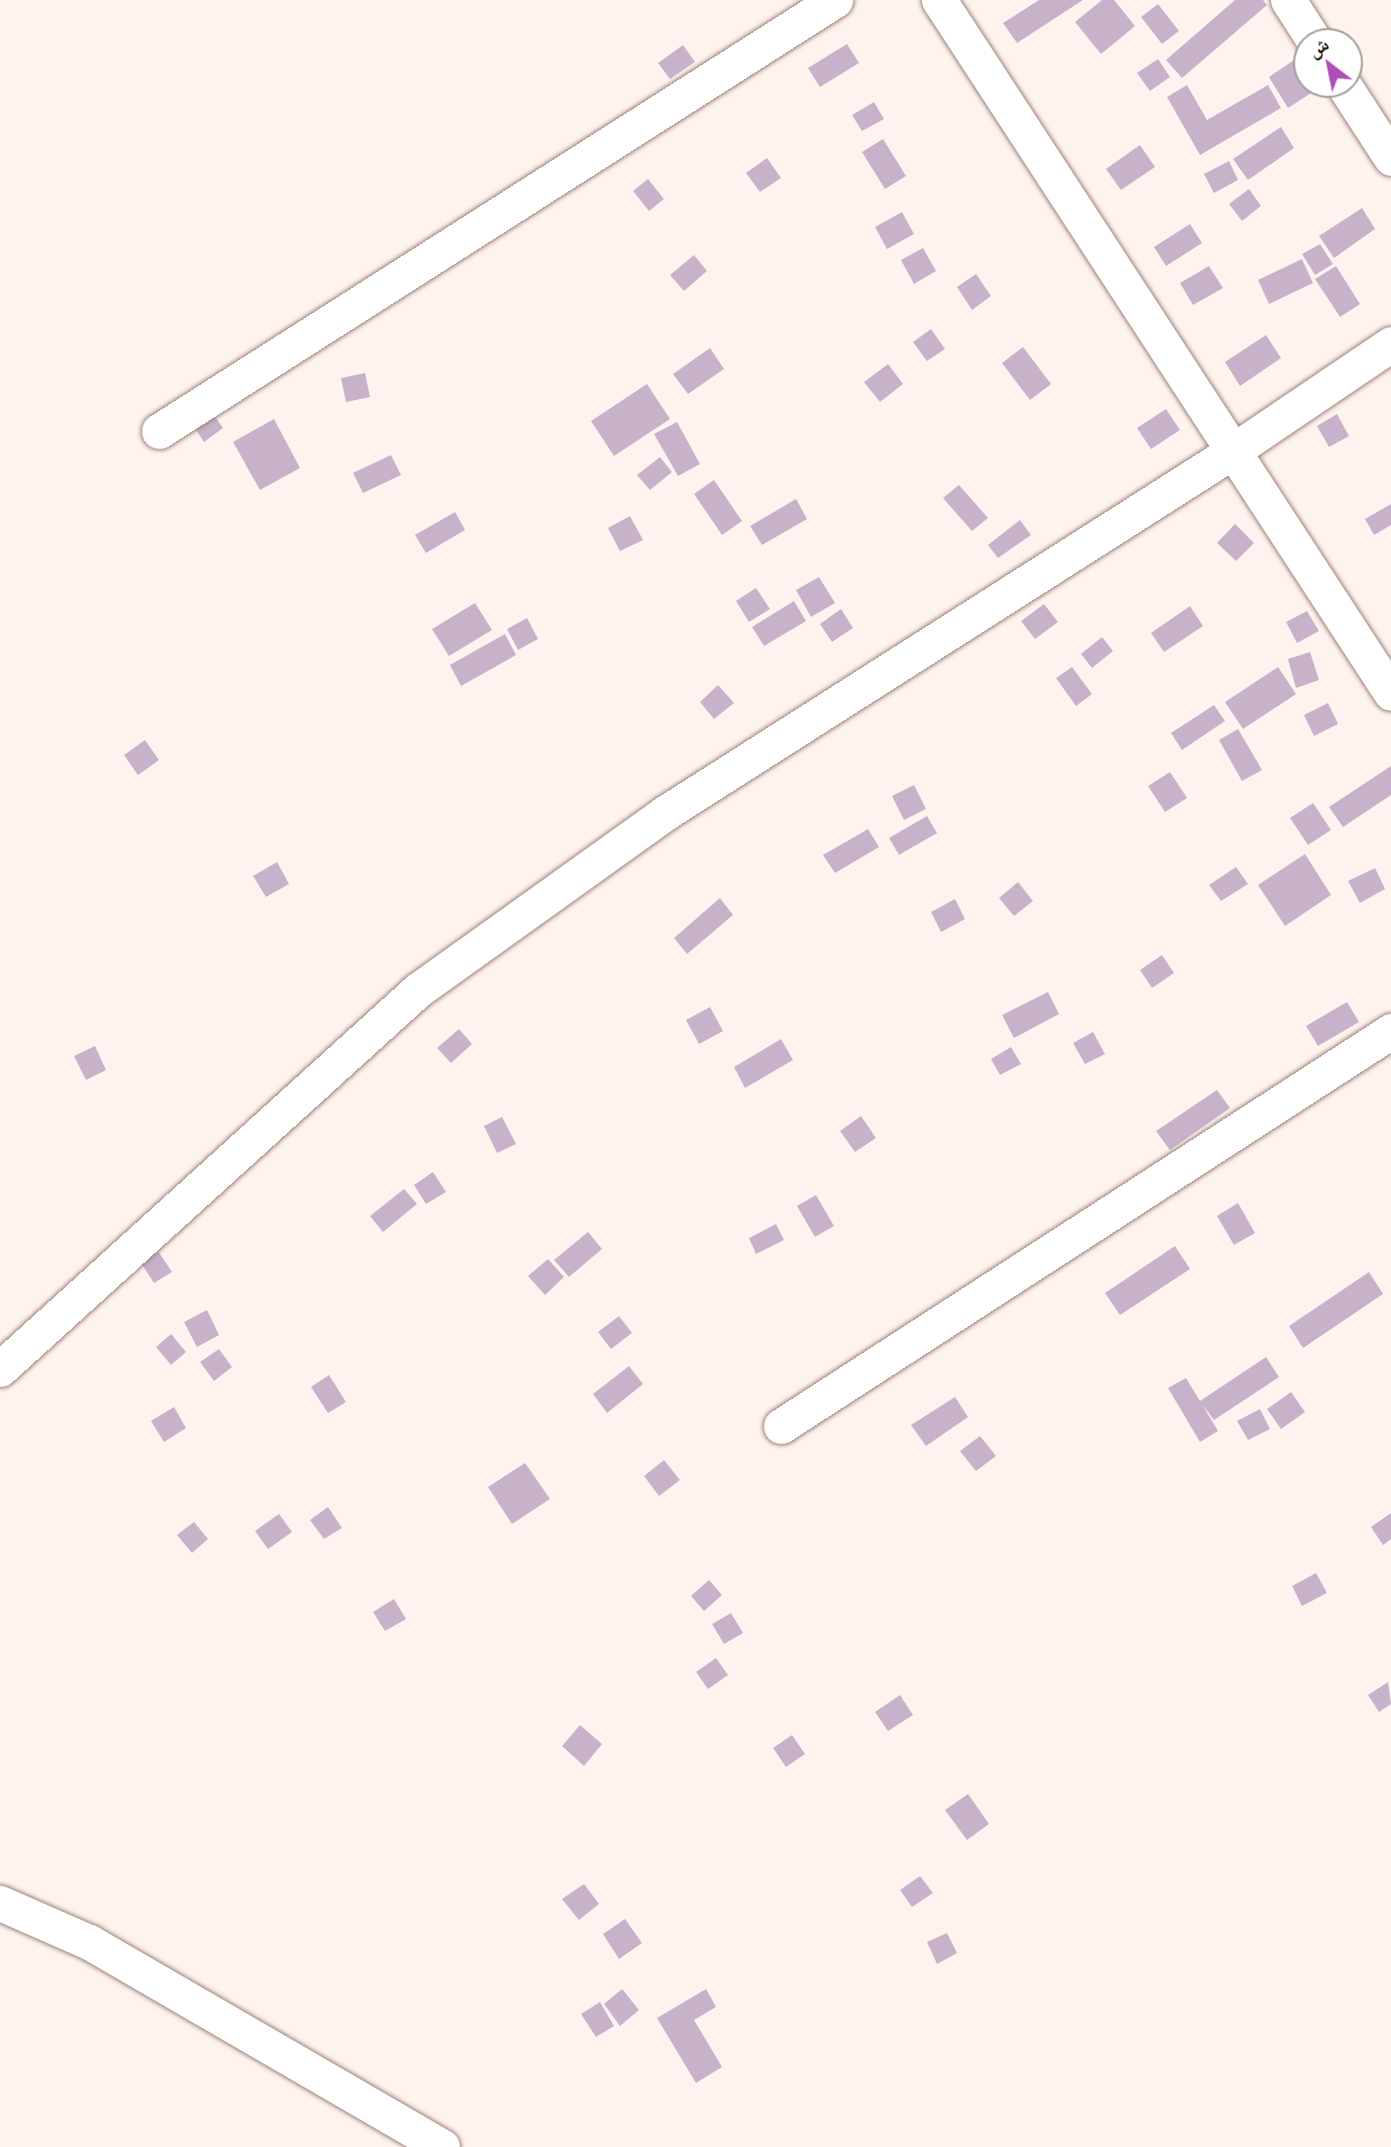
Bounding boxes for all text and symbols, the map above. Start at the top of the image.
north arrow [1293,28,1363,98]
text: ش [1302,31,1333,63]

